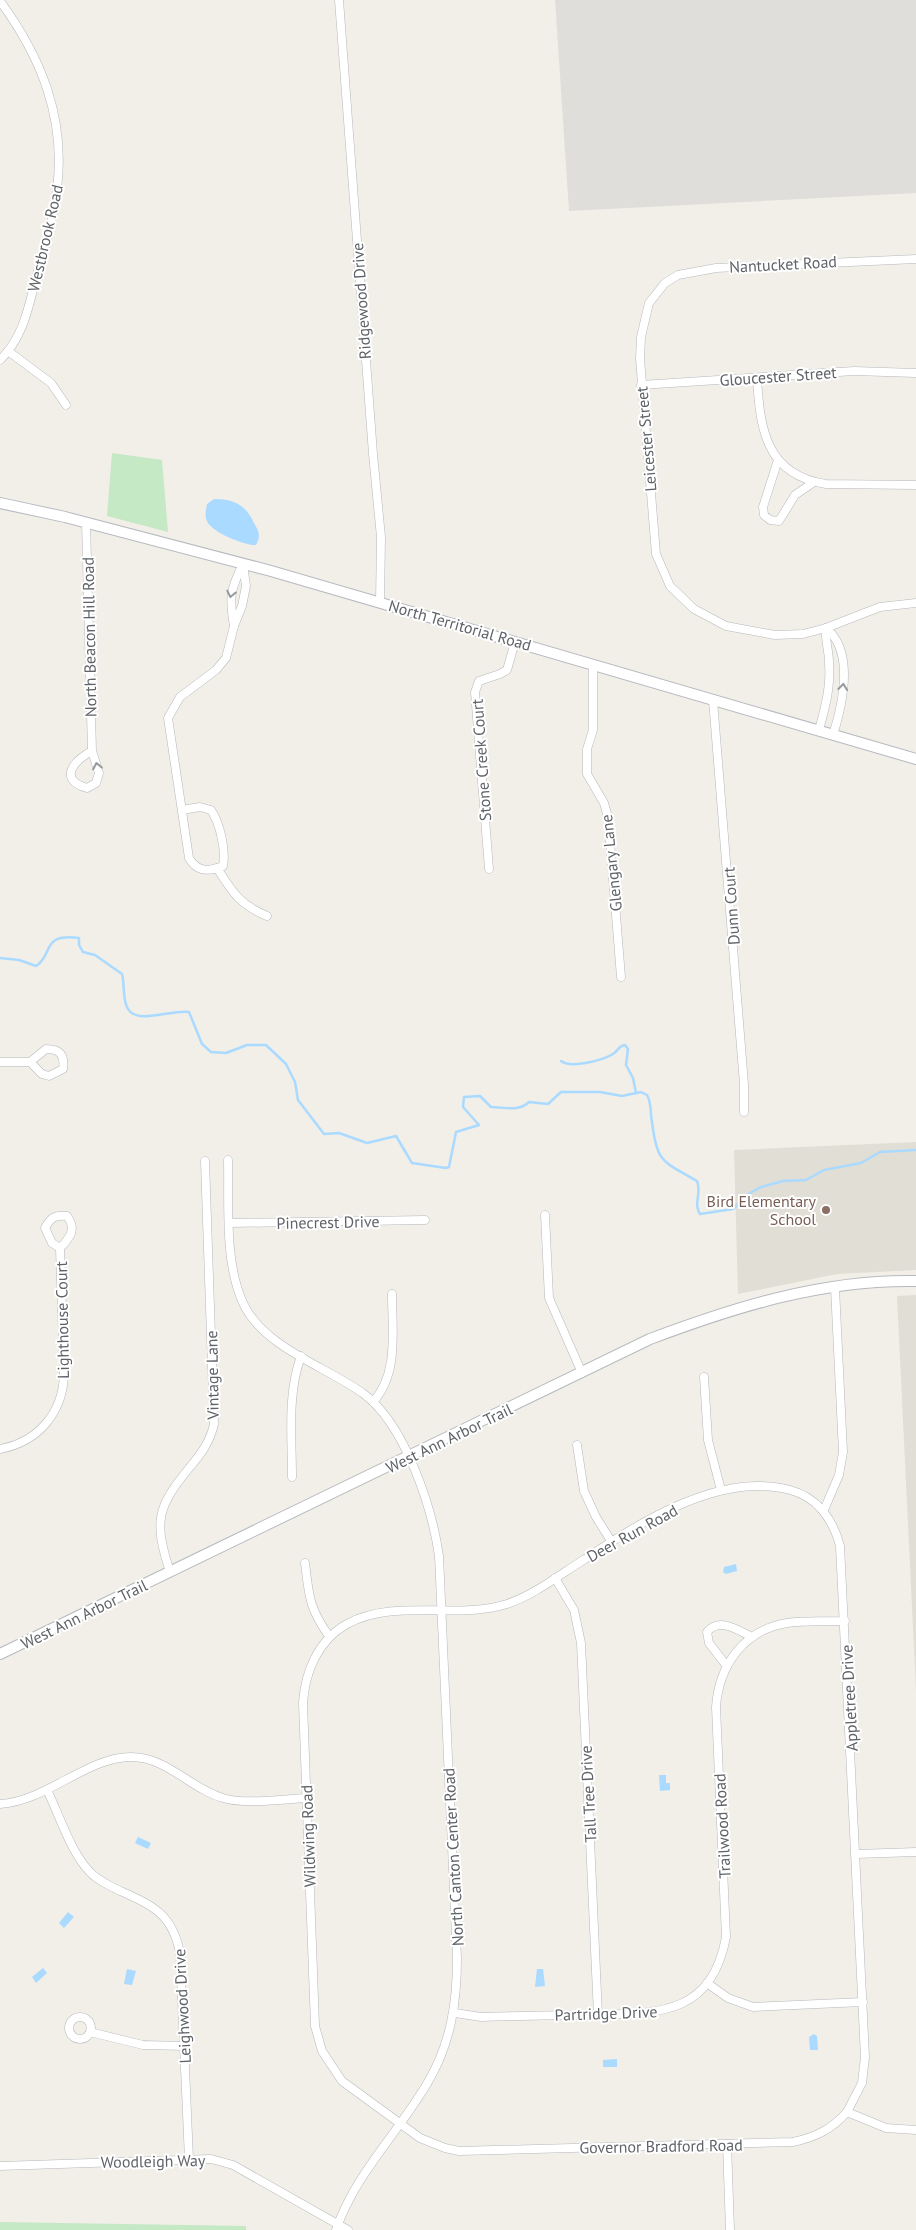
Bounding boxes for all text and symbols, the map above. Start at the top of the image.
street label: Westbrook Road [23,182,67,294]
street label: Ridgewood Drive [347,242,375,360]
street label: Nantucket Road [729,251,837,277]
street label: Gloucester Street [719,362,838,390]
street label: Leicester Street [631,385,661,492]
street label: North Beacon Hill Road [78,557,100,717]
one-way arrow [227,589,237,598]
street label: North Territorial Road [386,595,534,655]
one-way arrow [837,683,848,691]
street label: Stone Creek Court [467,698,495,822]
one-way arrow [92,762,103,771]
street label: Glengary Lane [596,814,626,912]
street label: Dunn Court [718,866,744,946]
place label: Bird Elementary School [707,1191,817,1229]
marker: Bird Elementary School [820,1204,832,1216]
street label: Pinecrest Drive [276,1211,380,1233]
street label: Lighthouse Court [51,1260,73,1379]
street label: Vintage Lane [201,1330,223,1421]
street label: West Ann Arbor Trail [383,1399,516,1477]
street label: Deer Run Road [583,1500,681,1566]
street label: West Ann Arbor Trail [18,1575,151,1653]
street label: Appletree Drive [836,1644,862,1752]
street label: Tall Tree Drive [575,1745,601,1843]
street label: North Canton Center Road [438,1767,468,1947]
street label: Trailwood Road [709,1773,735,1879]
street label: Wildwing Road [296,1785,320,1887]
street label: Leighwood Drive [169,1948,195,2064]
street label: Partridge Drive [554,2001,658,2025]
street label: Governor Bradford Road [579,2135,743,2157]
street label: Woodleigh Way [100,2150,206,2172]

